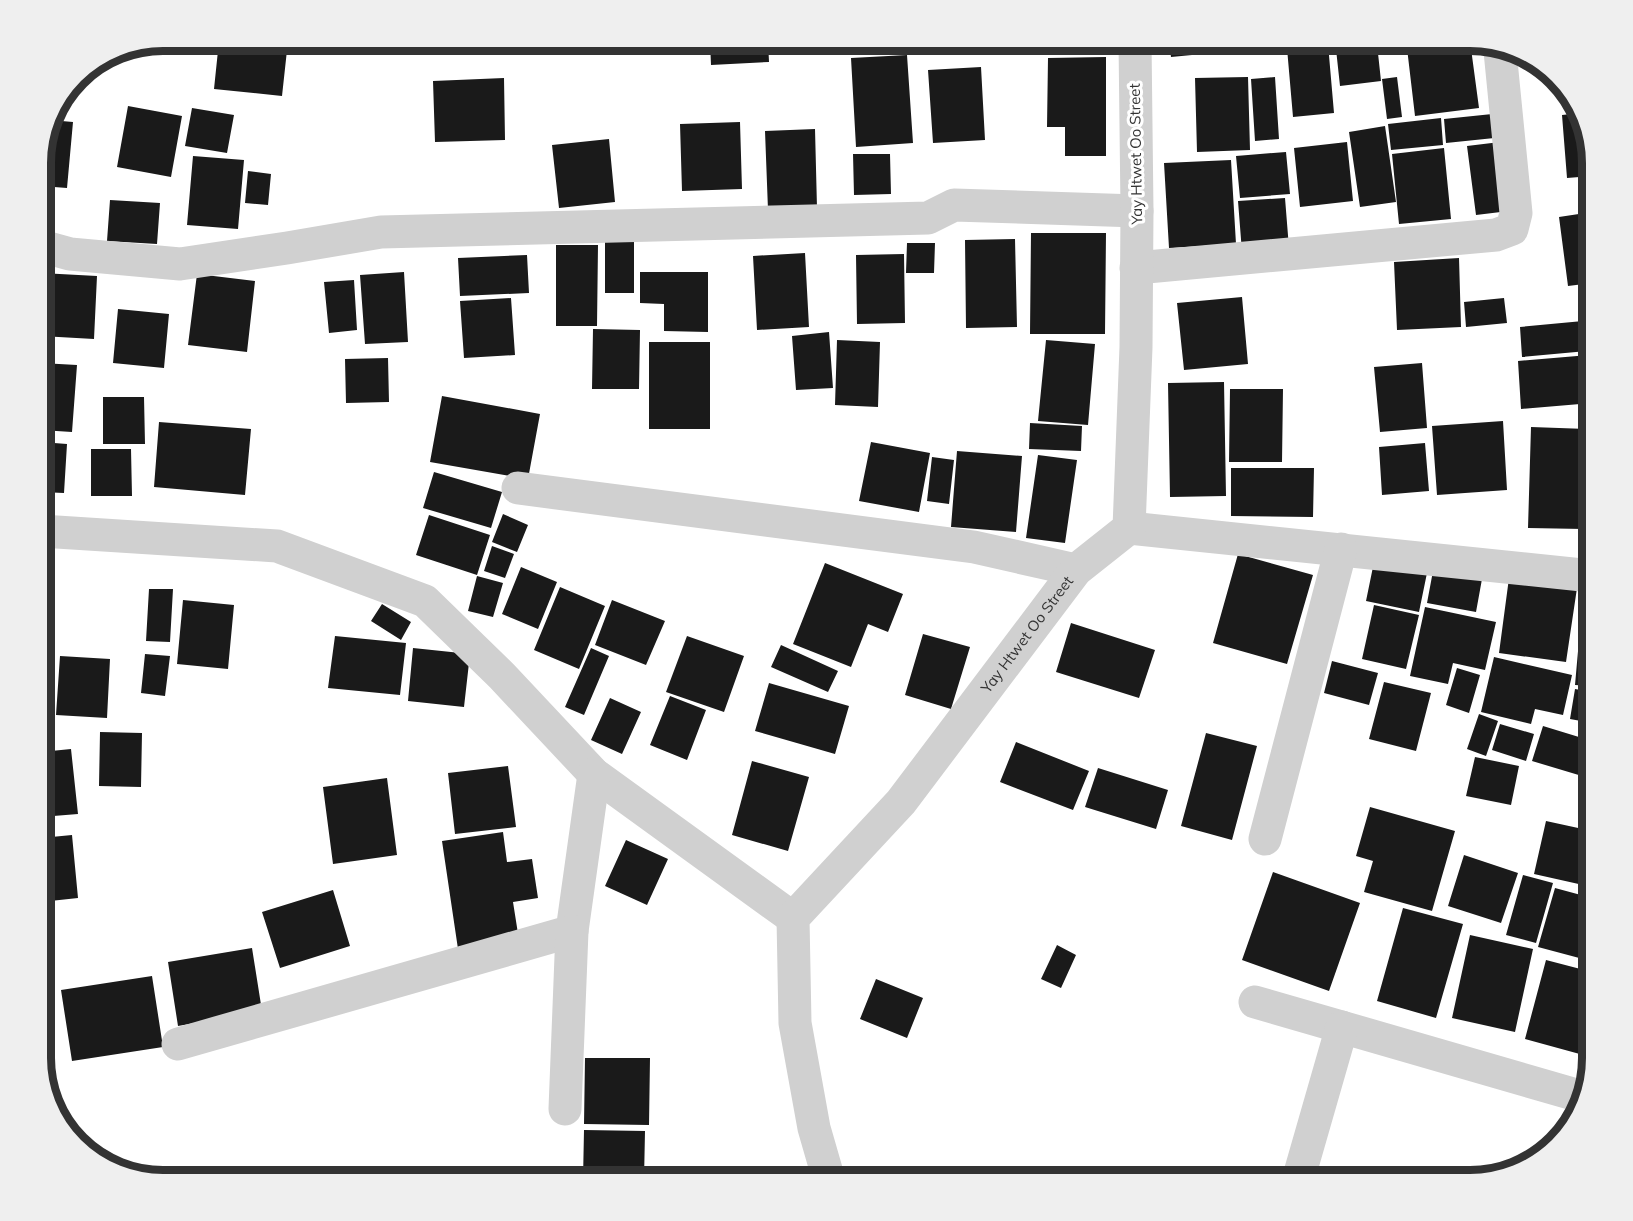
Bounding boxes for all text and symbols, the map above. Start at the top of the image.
street label: Yay Htwet Oo Street [1125,83,1146,226]
street label: Yay Htwet Oo Street [976,572,1077,697]

